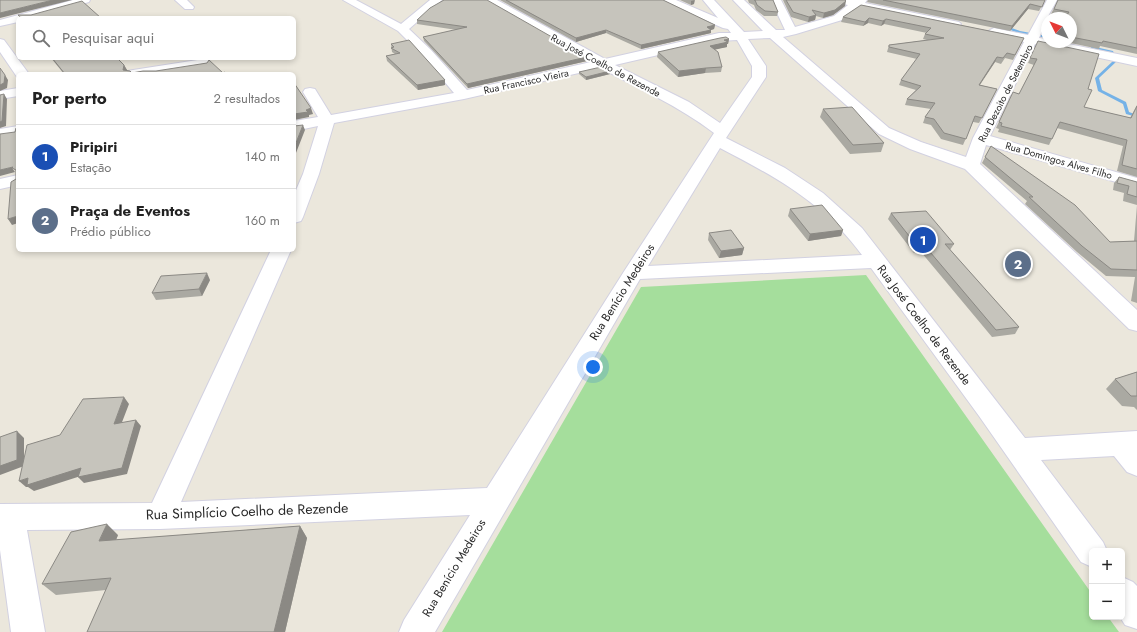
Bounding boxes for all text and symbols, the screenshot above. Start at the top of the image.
north arrow [1041,12,1077,48]
search box [16,16,296,60]
icon: search [30,27,52,49]
text: Pesquisar aqui [62,27,154,49]
street label: Rua José Coelho de Rezende [548,30,663,101]
street label: Rua Dezoito de Setembro [974,41,1037,145]
street label: Rua Francisco Vieira [482,65,570,98]
text: Por perto [32,86,107,110]
text: 2 resultados [214,89,280,108]
text: Piripiri [70,136,118,158]
street label: Rua Domingos Alves Filho [1004,138,1115,183]
text: 1 [42,147,48,166]
text: 140 m [245,147,280,166]
text: Estação [70,158,111,177]
text: Praça de Eventos [70,200,190,222]
text: 2 [41,211,49,230]
text: 160 m [245,211,280,230]
text: Prédio público [70,222,151,241]
pin: 1 [910,225,936,255]
street label: Rua Benício Medeiros [585,240,659,344]
pin: 2 [1005,249,1031,279]
street label: Rua José Coelho de Rezende [873,261,975,389]
your location [583,357,603,377]
street label: Rua Simplício Coelho de Rezende [145,497,349,525]
street label: Rua Benício Medeiros [418,516,490,620]
map controls [1089,548,1125,620]
button: + [1089,548,1125,584]
button: − [1089,584,1125,620]

